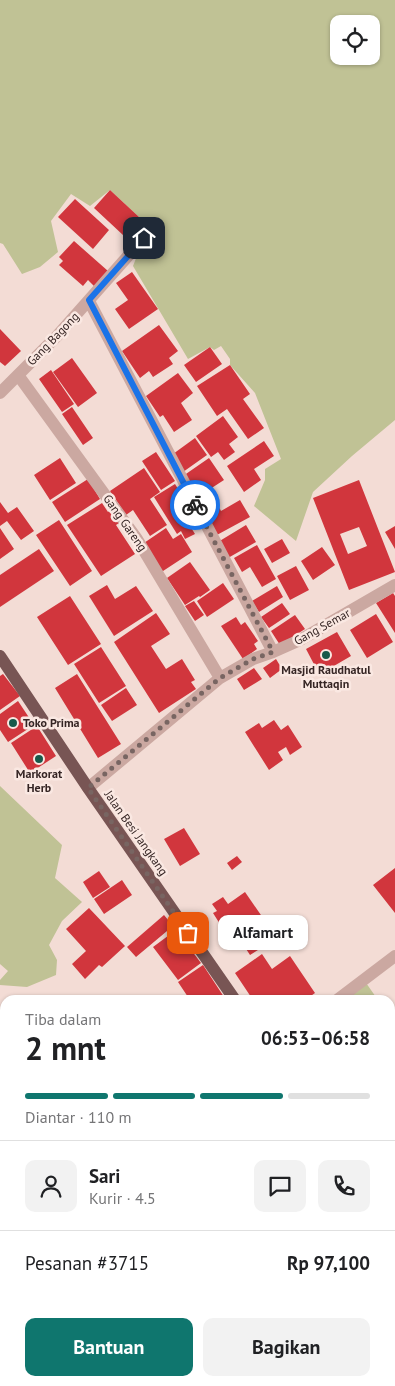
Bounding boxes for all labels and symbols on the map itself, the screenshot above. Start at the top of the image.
pin [123,217,165,259]
street label: Gang Bagong [24,309,82,368]
courier [170,480,220,530]
street label: Gang Gareng [100,491,150,554]
street label: Gang Semar [291,605,352,648]
marker: Masjid Raudhatul Muttaqin [320,649,332,661]
place label: Masjid Raudhatul Muttaqin [281,662,371,691]
place label: Toko Prima [23,715,80,730]
marker: Toko Prima [7,717,19,729]
marker: Markorat Herb [33,753,45,765]
place label: Markorat Herb [16,766,63,795]
street label: Jalan Besi Jangkang [101,786,171,878]
pin [167,912,209,954]
callout: Alfamart [218,916,308,950]

